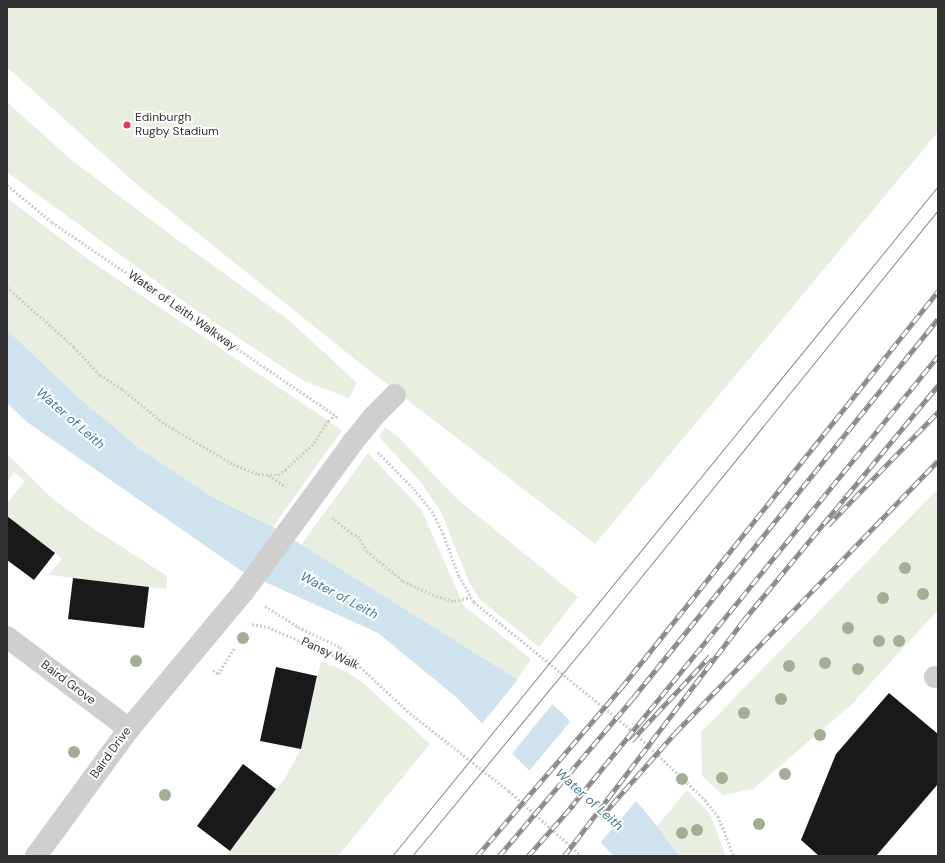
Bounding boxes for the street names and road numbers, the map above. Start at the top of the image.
street label: Water of Leith Walkway [125,268,239,354]
street label: Pansy Walk [299,635,361,673]
street label: Baird Grove [38,658,98,708]
street label: Baird Drive [88,725,134,781]

